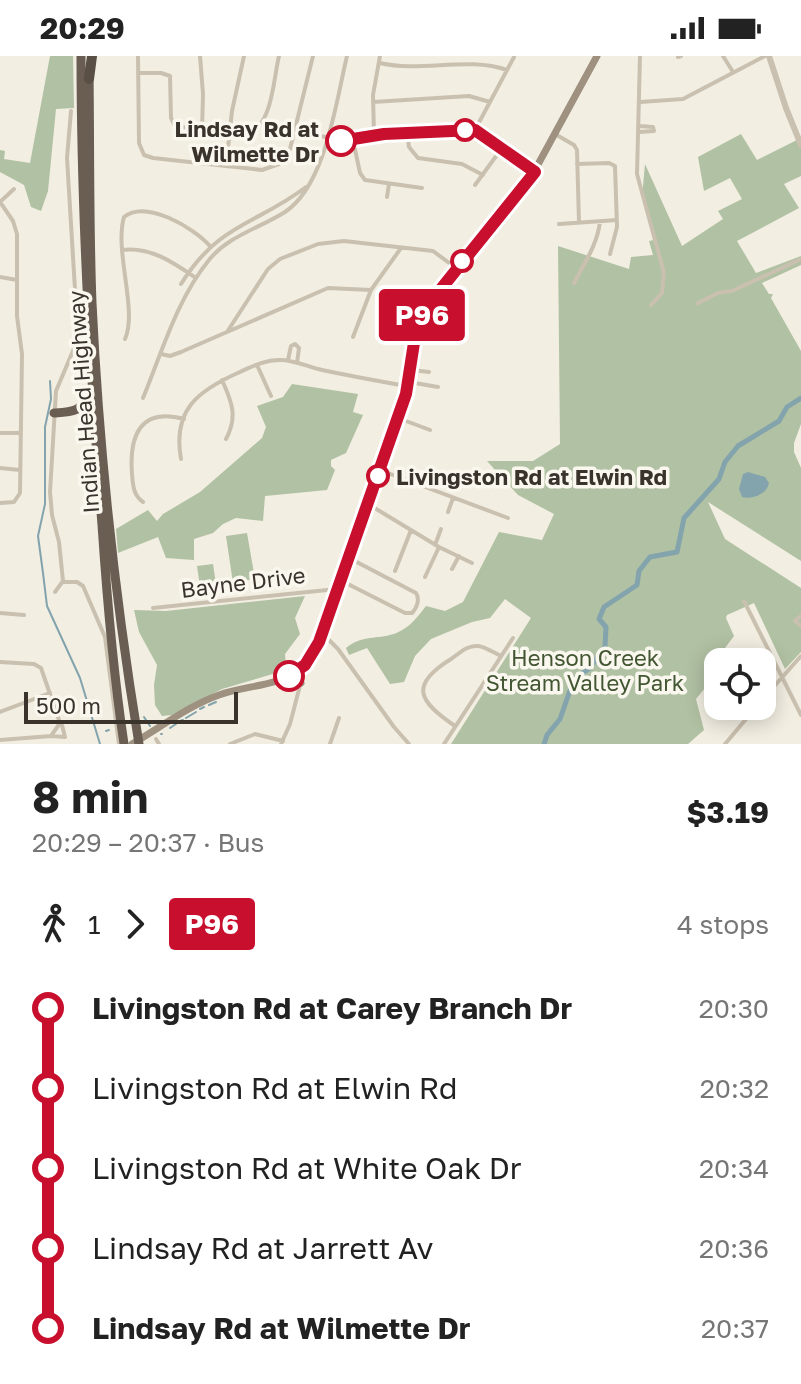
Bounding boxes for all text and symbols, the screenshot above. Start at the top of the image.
text: 20:29 [40,10,125,46]
place label: Lindsay Rd at Wilmette Dr [175,115,319,167]
unlabelled marker [454,119,476,141]
marker: Lindsay Rd at Wilmette Dr [326,126,356,156]
unlabelled marker [451,250,473,272]
line badge: P96 [376,289,468,341]
street label: Indian Head Highway [62,290,104,514]
text: P96 [395,298,449,331]
place label: Livingston Rd at Elwin Rd [396,463,667,490]
marker: Livingston Rd at Elwin Rd [367,465,389,487]
street label: Bayne Drive [179,561,307,603]
park label: Henson Creek Stream Valley Park [486,644,684,696]
map controls [704,648,776,720]
button: locate [704,648,776,720]
unlabelled marker [274,661,304,691]
scale bar [24,688,238,724]
text: 500 m [36,692,101,719]
text: 8 min [32,770,148,823]
text: $3.19 [687,794,769,830]
text: 20:29 – 20:37 · Bus [32,827,264,858]
icon: walk [32,902,76,946]
icon: forward [113,902,157,946]
text: P96 [185,907,239,940]
text: 1 [88,909,101,940]
text: 4 stops [677,909,769,940]
text: Livingston Rd at Carey Branch Dr [92,990,572,1026]
text: 20:30 [699,993,769,1024]
text: Livingston Rd at Elwin Rd [92,1070,457,1106]
text: 20:32 [700,1073,769,1104]
text: Livingston Rd at White Oak Dr [92,1150,521,1186]
text: 20:34 [699,1153,769,1184]
text: Lindsay Rd at Jarrett Av [92,1230,433,1266]
text: 20:36 [699,1233,769,1264]
text: Lindsay Rd at Wilmette Dr [92,1310,471,1346]
text: 20:37 [701,1313,769,1344]

